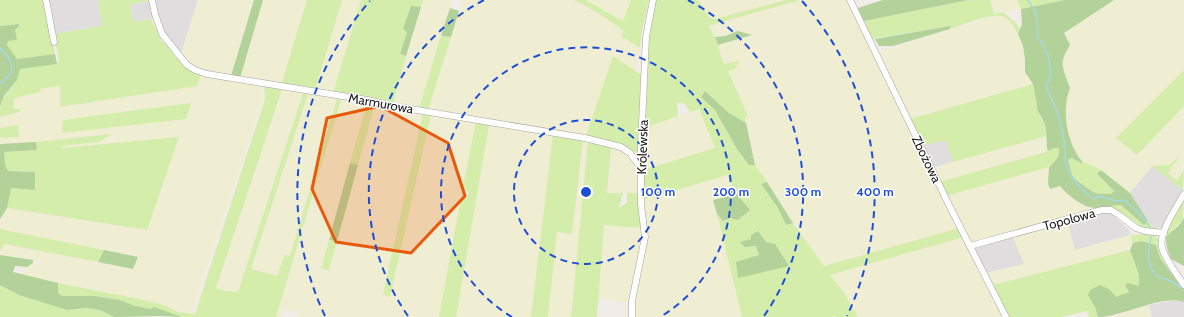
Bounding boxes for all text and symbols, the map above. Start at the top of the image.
street label: Marmurowa [347,89,415,117]
street label: Królewska [633,119,651,175]
street label: Zbożowa [909,133,946,186]
text: 100 m [641,184,675,199]
text: 200 m [713,184,749,199]
text: 300 m [785,184,821,199]
text: 400 m [856,184,894,199]
centre of rings [579,185,593,199]
street label: Topolowa [1041,204,1097,234]

